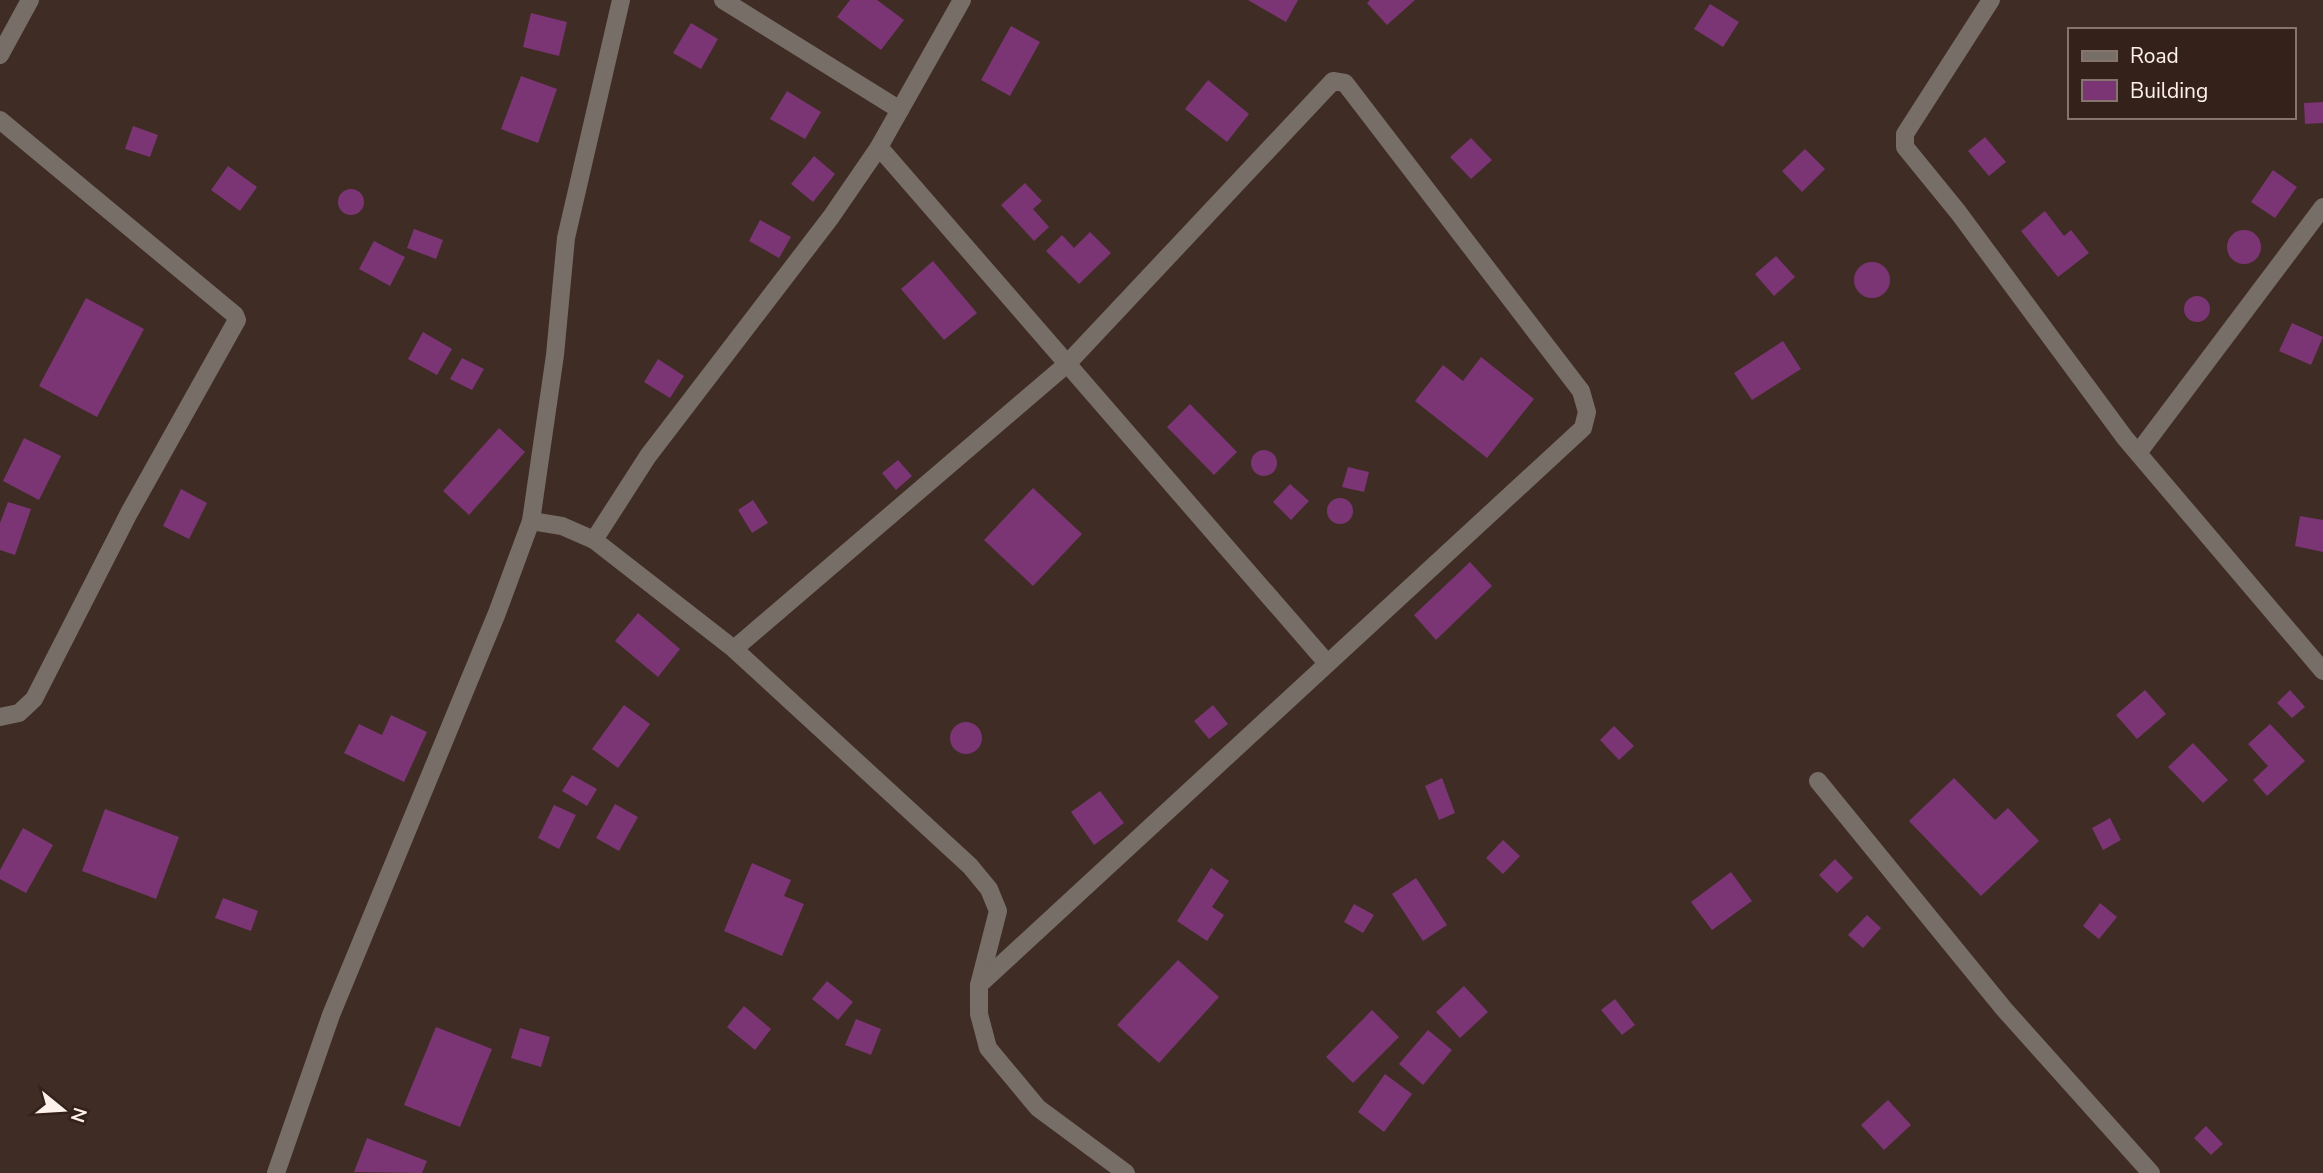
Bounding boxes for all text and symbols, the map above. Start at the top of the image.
legend [2068,28,2295,119]
text: Road [2130,42,2179,70]
text: Building [2130,77,2208,105]
north arrow [28,1075,98,1145]
text: N [64,1104,93,1126]

